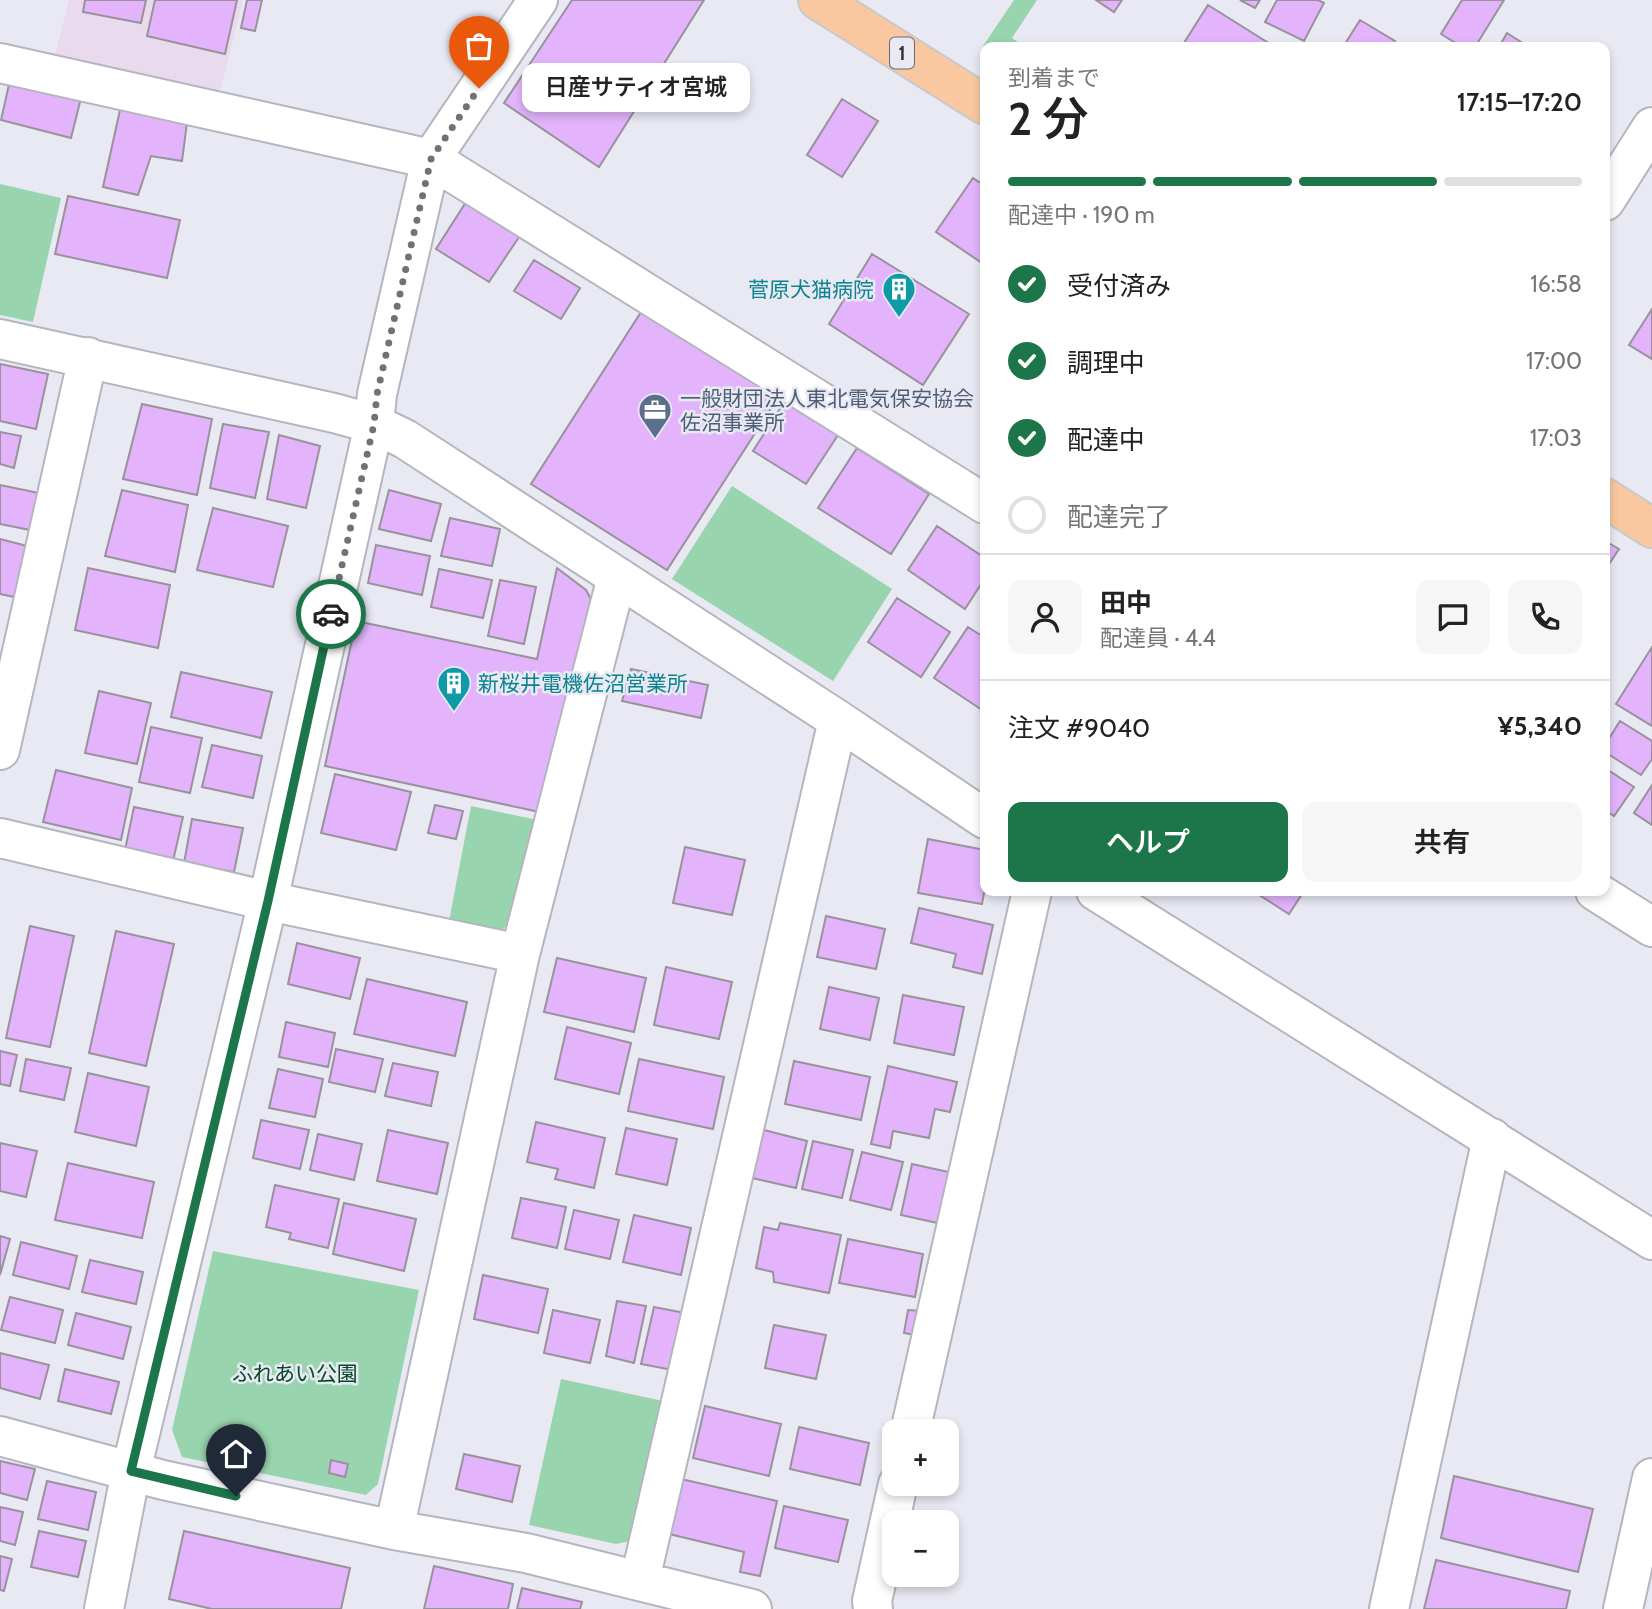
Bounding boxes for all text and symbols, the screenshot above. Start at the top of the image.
pin [449,16,509,88]
icon: bag [460,27,498,65]
road number: 1 [890,38,914,68]
callout: 日産サティオ宮城 [521,64,748,112]
text: 到着まで [1008,64,1100,92]
text: 日産サティオ宮城 [545,73,727,101]
text: 17:15–17:20 [1457,86,1582,118]
text: 2 分 [1008,91,1089,147]
text: 配達中 · 190 m [1008,201,1155,229]
icon: check [1008,265,1046,303]
building icon: 菅原犬猫病院 [880,270,918,319]
text: 受付済み [1067,270,1171,302]
text: 16:58 [1530,270,1582,298]
place label: 菅原犬猫病院 [748,277,874,302]
icon: check [1008,342,1046,380]
text: 調理中 [1067,347,1145,379]
text: 17:00 [1526,347,1582,375]
place label: 一般財団法人東北電気保安協会 佐沼事業所 [680,386,974,435]
office icon: 一般財団法人東北電気保安協会 佐沼事業所 [636,391,674,440]
icon: check [1008,419,1046,457]
text: 配達中 [1067,424,1145,456]
text: 17:03 [1530,424,1582,452]
text: 配達完了 [1067,501,1171,533]
courier [296,579,366,649]
button: person [1008,580,1082,654]
button: chat [1416,580,1490,654]
button: phone [1508,580,1582,654]
text: 田中 [1100,587,1152,619]
icon: car [312,595,350,633]
text: 配達員 · 4.4 [1100,624,1216,652]
building icon: 新桜井電機佐沼営業所 [435,664,473,713]
place label: 新桜井電機佐沼営業所 [478,671,688,696]
text: ¥5,340 [1498,710,1582,742]
text: 注文 #9040 [1008,712,1150,744]
button: ヘルプ [1008,802,1288,882]
button: 共有 [1302,802,1582,882]
park label: ふれあい公園 [232,1361,358,1386]
map controls [882,1419,959,1587]
button: + [882,1419,959,1496]
pin [206,1424,266,1496]
icon: home [217,1435,255,1473]
button: − [882,1510,959,1587]

